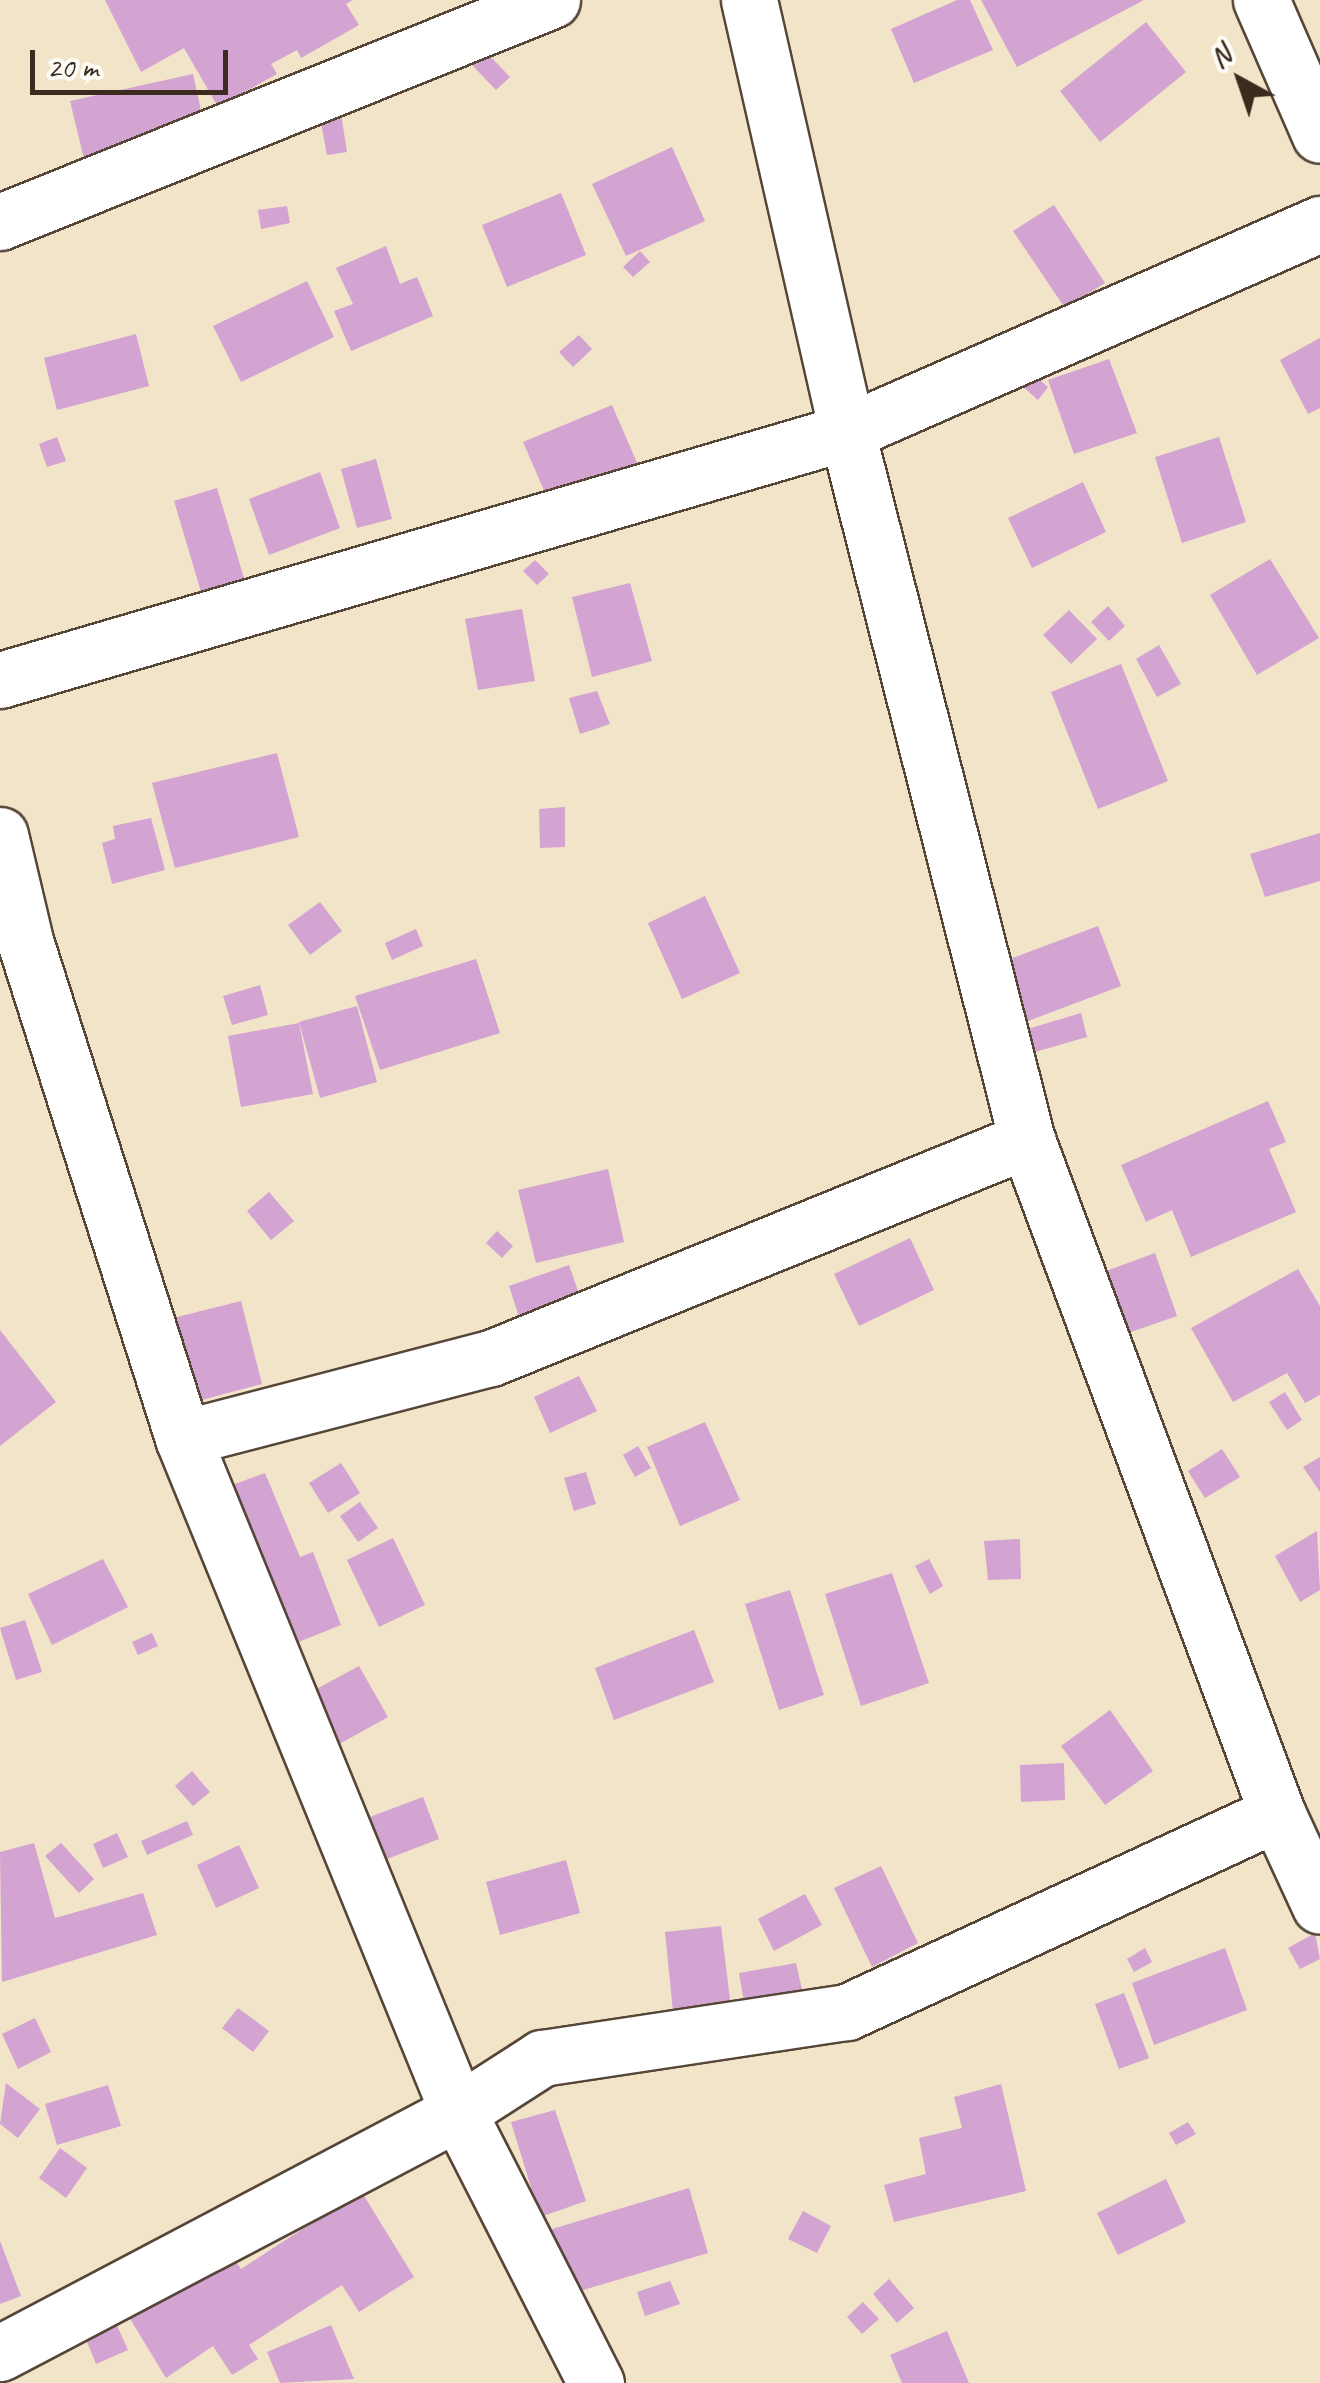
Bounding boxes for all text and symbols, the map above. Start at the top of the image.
scale bar [35,30,232,92]
north arrow [1190,30,1290,130]
text: N [1203,38,1238,76]
text: 20 m [47,48,98,86]

